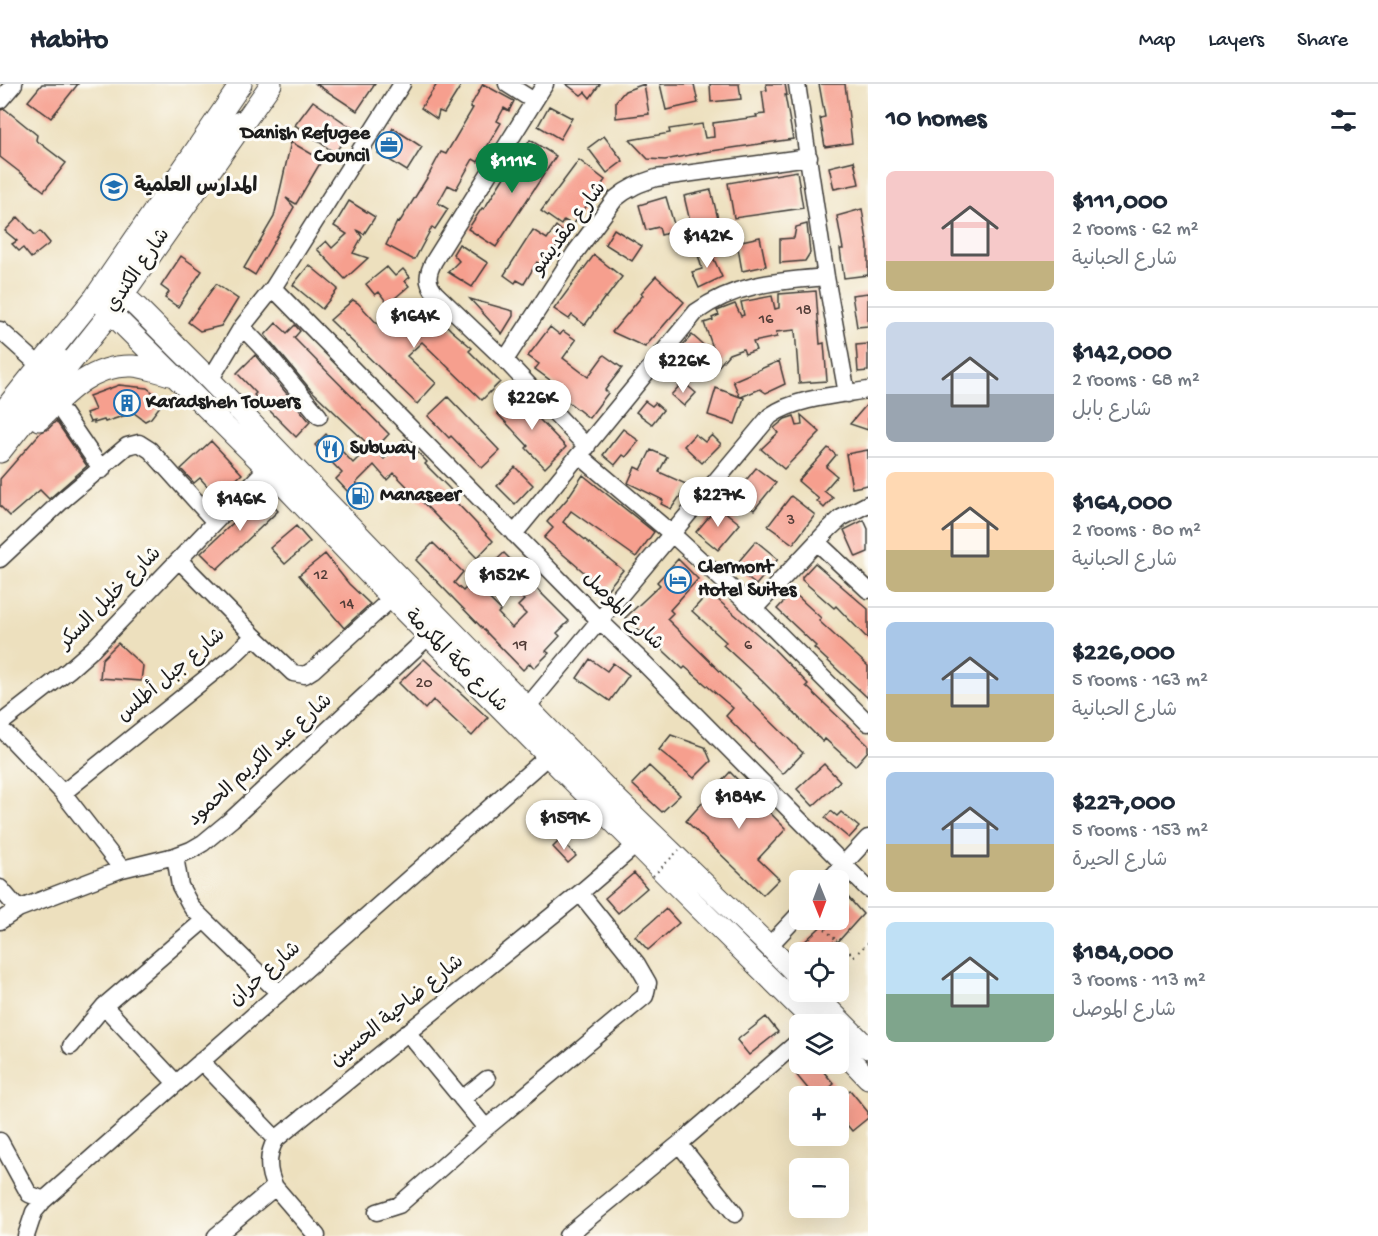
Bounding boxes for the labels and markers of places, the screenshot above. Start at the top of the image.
place label: Danish Refugee Council [239,123,371,169]
office icon: Danish Refugee Council [374,130,404,160]
pin: $111K [470,143,554,194]
school or university icon: المدارس العلمية [99,172,129,202]
place label: المدارس العلمية [134,175,257,199]
pin: $142K [665,218,749,269]
pin: $164K [372,298,456,349]
pin: $226K [641,343,725,394]
pin: $226K [490,380,574,431]
building icon: Karadsheh Towers [112,388,142,418]
place label: Karadsheh Towers [145,392,302,415]
restaurant icon: Subway [315,434,345,464]
place label: Subway [350,438,416,461]
pin: $227K [676,477,760,528]
pin: $146K [198,481,282,532]
fuel station icon: Manaseer [345,481,375,511]
place label: Manaseer [380,485,463,508]
pin: $152K [461,557,545,608]
place label: Clermont Hotel Suites [697,557,798,603]
hotel icon: Clermont Hotel Suites [663,565,693,595]
pin: $184K [697,779,781,830]
pin: $159K [522,800,606,851]

